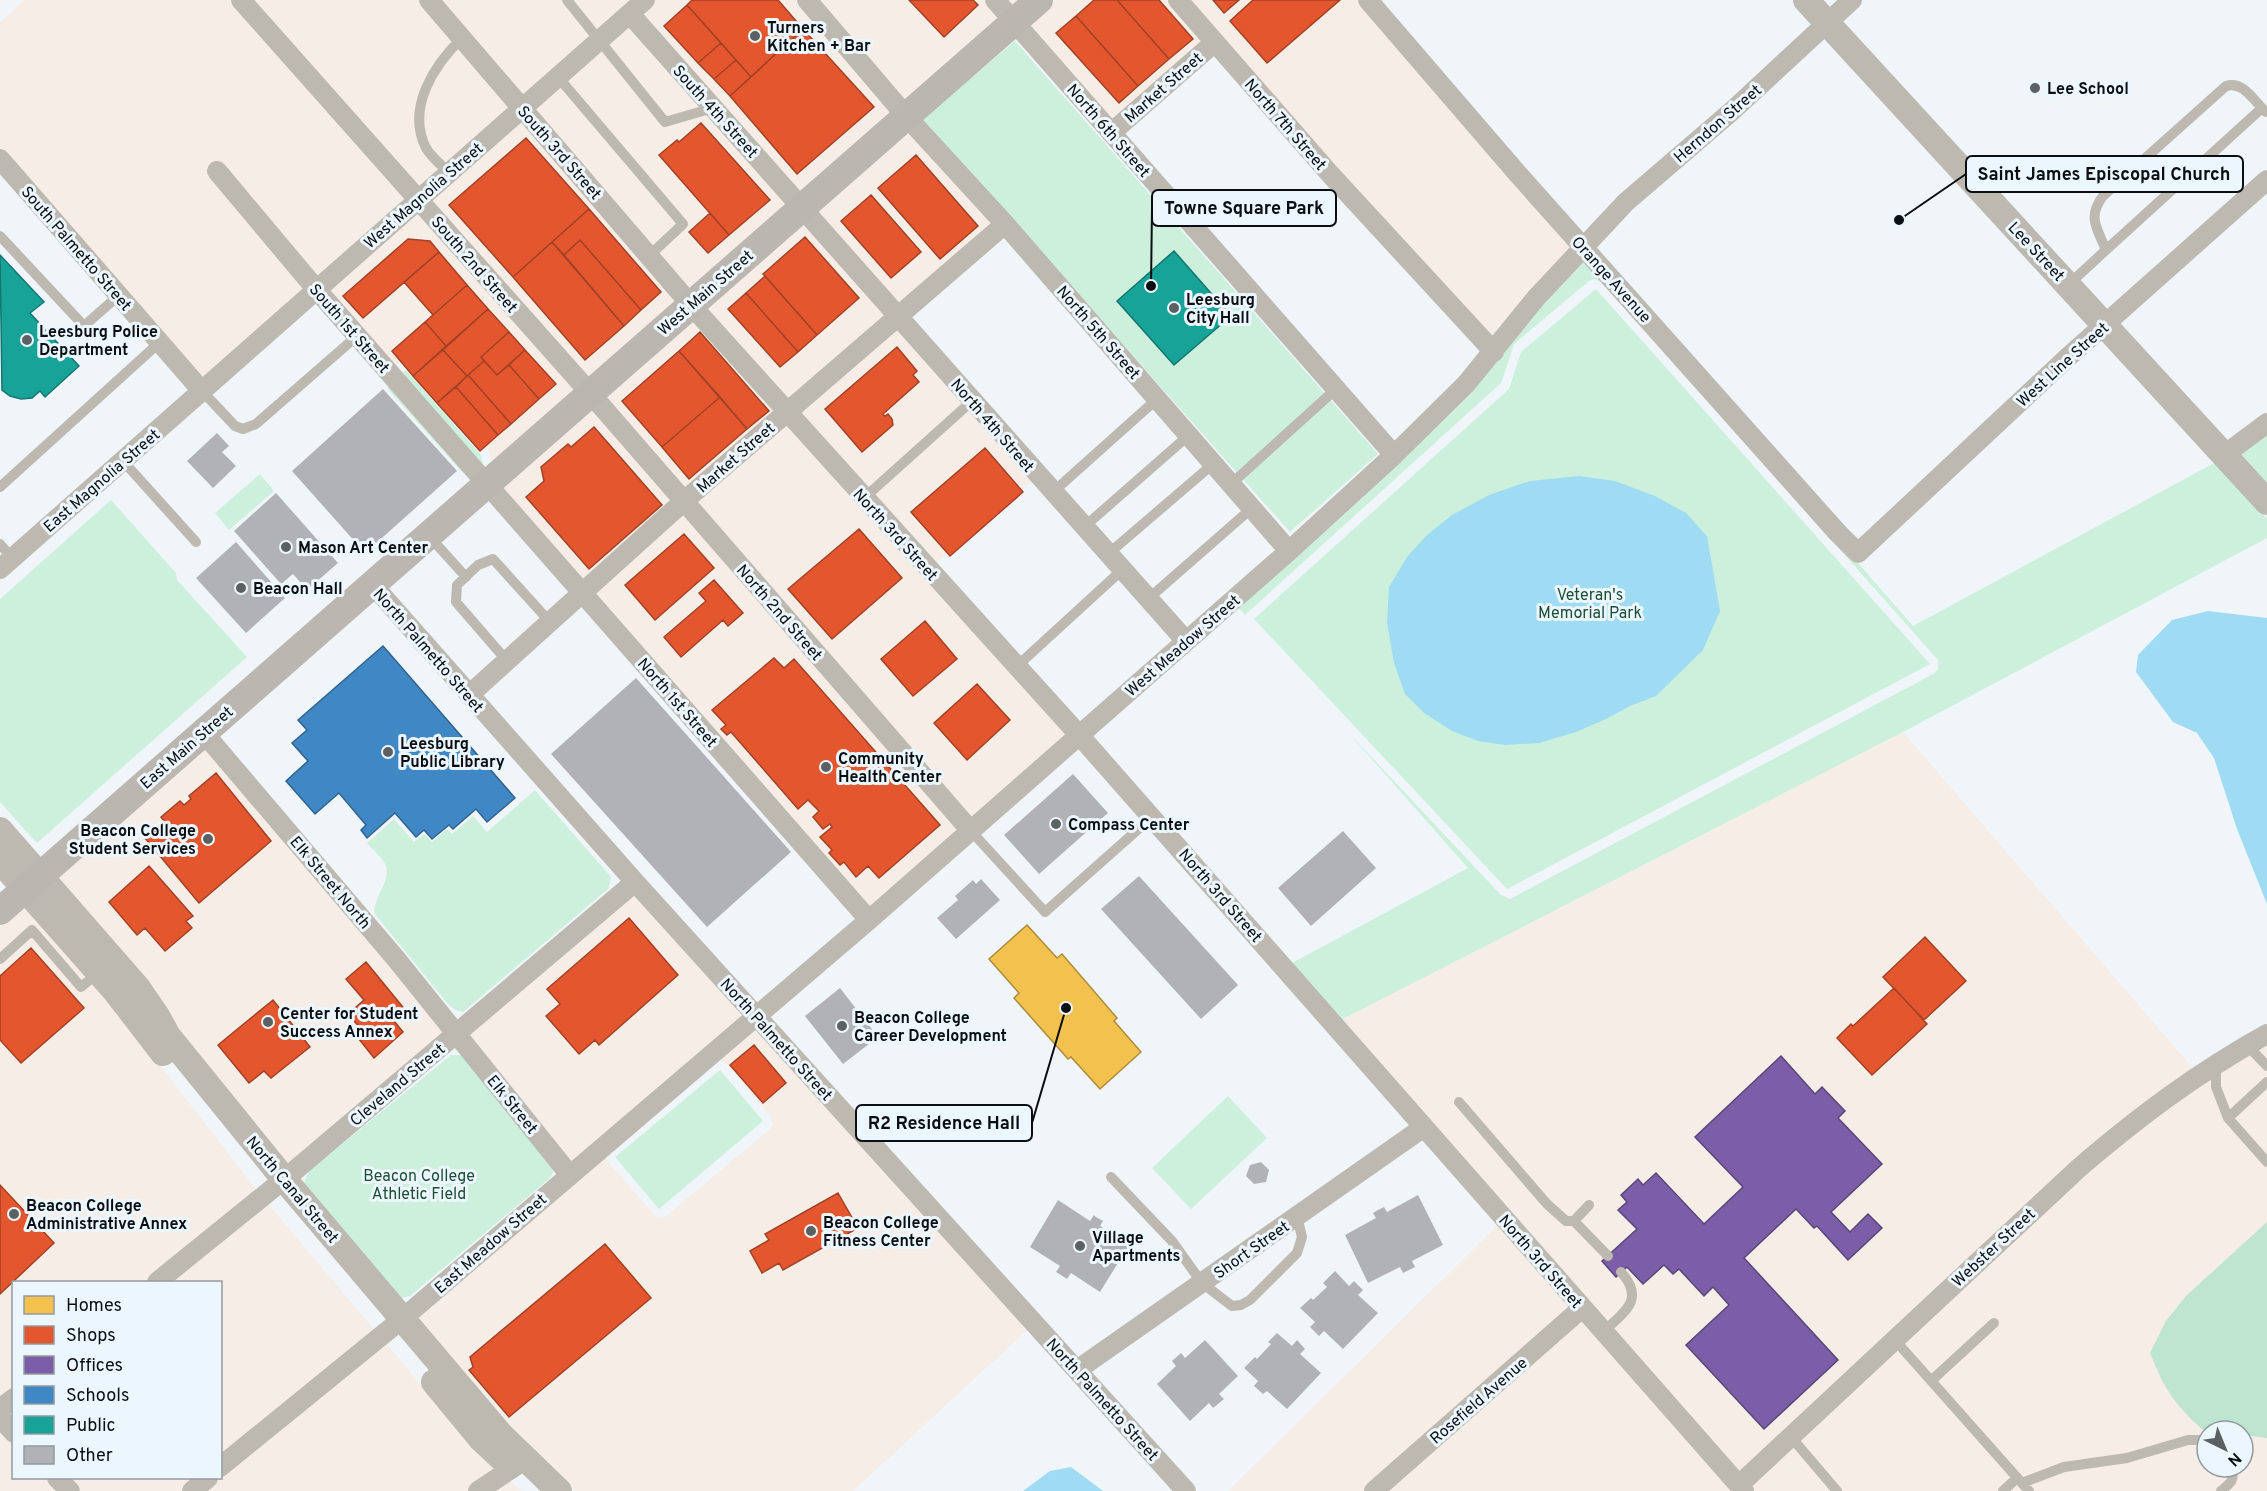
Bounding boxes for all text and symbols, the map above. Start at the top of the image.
place label: Turners Kitchen + Bar [767,19,871,57]
marker: Turners Kitchen + Bar [748,29,762,43]
street label: Market Street [1121,49,1208,128]
street label: South 4th Street [668,62,761,163]
street label: North 7th Street [1239,75,1330,175]
place label: Lee School [2047,80,2129,100]
street label: North 6th Street [1061,81,1154,182]
street label: Herndon Street [1670,81,1766,168]
marker: Lee School [2028,81,2042,95]
street label: South 3rd Street [512,102,605,204]
street label: West Magnolia Street [361,139,488,254]
callout: Saint James Episcopal Church [1966,156,2243,192]
text: Saint James Episcopal Church [1978,164,2230,187]
street label: South Palmetto Street [16,183,135,316]
callout: Towne Square Park [1152,190,1336,226]
text: Towne Square Park [1164,198,1324,221]
street label: South 2nd Street [426,213,521,318]
street label: Lee Street [2003,218,2068,286]
street label: Orange Avenue [1566,233,1655,328]
street label: West Main Street [654,246,758,341]
street label: South 1st Street [304,280,393,378]
street label: North 5th Street [1051,282,1144,384]
place label: Leesburg City Hall [1186,291,1255,329]
marker: Leesburg City Hall [1167,301,1181,315]
street label: West Line Street [2013,319,2114,412]
place label: Leesburg Police Department [39,323,158,361]
marker: Leesburg Police Department [20,333,34,347]
street label: North 4th Street [945,375,1038,477]
street label: Market Street [693,419,780,498]
street label: East Magnolia Street [40,425,165,538]
street label: North 3rd Street [848,485,941,586]
place label: Mason Art Center [298,539,428,559]
marker: Mason Art Center [279,540,293,554]
street label: North 2nd Street [731,561,826,666]
place label: Beacon Hall [253,580,343,600]
marker: Beacon Hall [234,581,248,595]
street label: North Palmetto Street [368,585,487,718]
park label: Veteran's Memorial Park [1538,586,1642,624]
street label: West Meadow Street [1122,591,1245,702]
street label: North 1st Street [632,654,721,752]
street label: East Main Street [137,703,238,794]
place label: Leesburg Public Library [400,735,505,773]
marker: Leesburg Public Library [381,745,395,759]
place label: Community Health Center [838,750,942,788]
marker: Community Health Center [819,760,833,774]
place label: Compass Center [1068,816,1190,836]
marker: Compass Center [1049,817,1063,831]
place label: Beacon College Student Services [69,822,196,860]
marker: Beacon College Student Services [201,832,215,846]
street label: Elk Street North [285,833,374,934]
street label: North 3rd Street [1173,845,1266,947]
street label: North Palmetto Street [715,975,836,1106]
place label: Center for Student Success Annex [280,1005,418,1043]
place label: Beacon College Career Development [854,1009,1007,1047]
marker: Center for Student Success Annex [261,1015,275,1029]
marker: Beacon College Career Development [835,1019,849,1033]
street label: Cleveland Street [346,1040,450,1131]
street label: Elk Street [482,1072,541,1139]
callout: R2 Residence Hall [856,1105,1032,1141]
text: R2 Residence Hall [868,1113,1020,1136]
street label: North Canal Street [241,1133,342,1248]
park label: Beacon College Athletic Field [363,1167,475,1205]
street label: East Meadow Street [431,1190,552,1299]
place label: Beacon College Administrative Annex [26,1197,187,1235]
street label: Webster Street [1949,1205,2040,1292]
marker: Beacon College Administrative Annex [7,1207,21,1221]
street label: North 3rd Street [1493,1211,1586,1313]
place label: Beacon College Fitness Center [823,1214,939,1252]
street label: Short Street [1210,1217,1294,1284]
marker: Beacon College Fitness Center [804,1224,818,1238]
place label: Village Apartments [1092,1229,1181,1267]
marker: Village Apartments [1073,1239,1087,1253]
legend [12,1281,222,1479]
text: Homes [66,1295,122,1318]
text: Shops [66,1325,116,1348]
street label: North Palmetto Street [1041,1335,1162,1466]
street label: Rosefield Avenue [1427,1354,1532,1449]
text: Offices [66,1355,123,1378]
text: Schools [66,1385,129,1408]
text: Public [66,1415,116,1438]
north arrow [2195,1419,2255,1479]
text: Other [66,1445,113,1468]
text: N [2223,1447,2245,1470]

